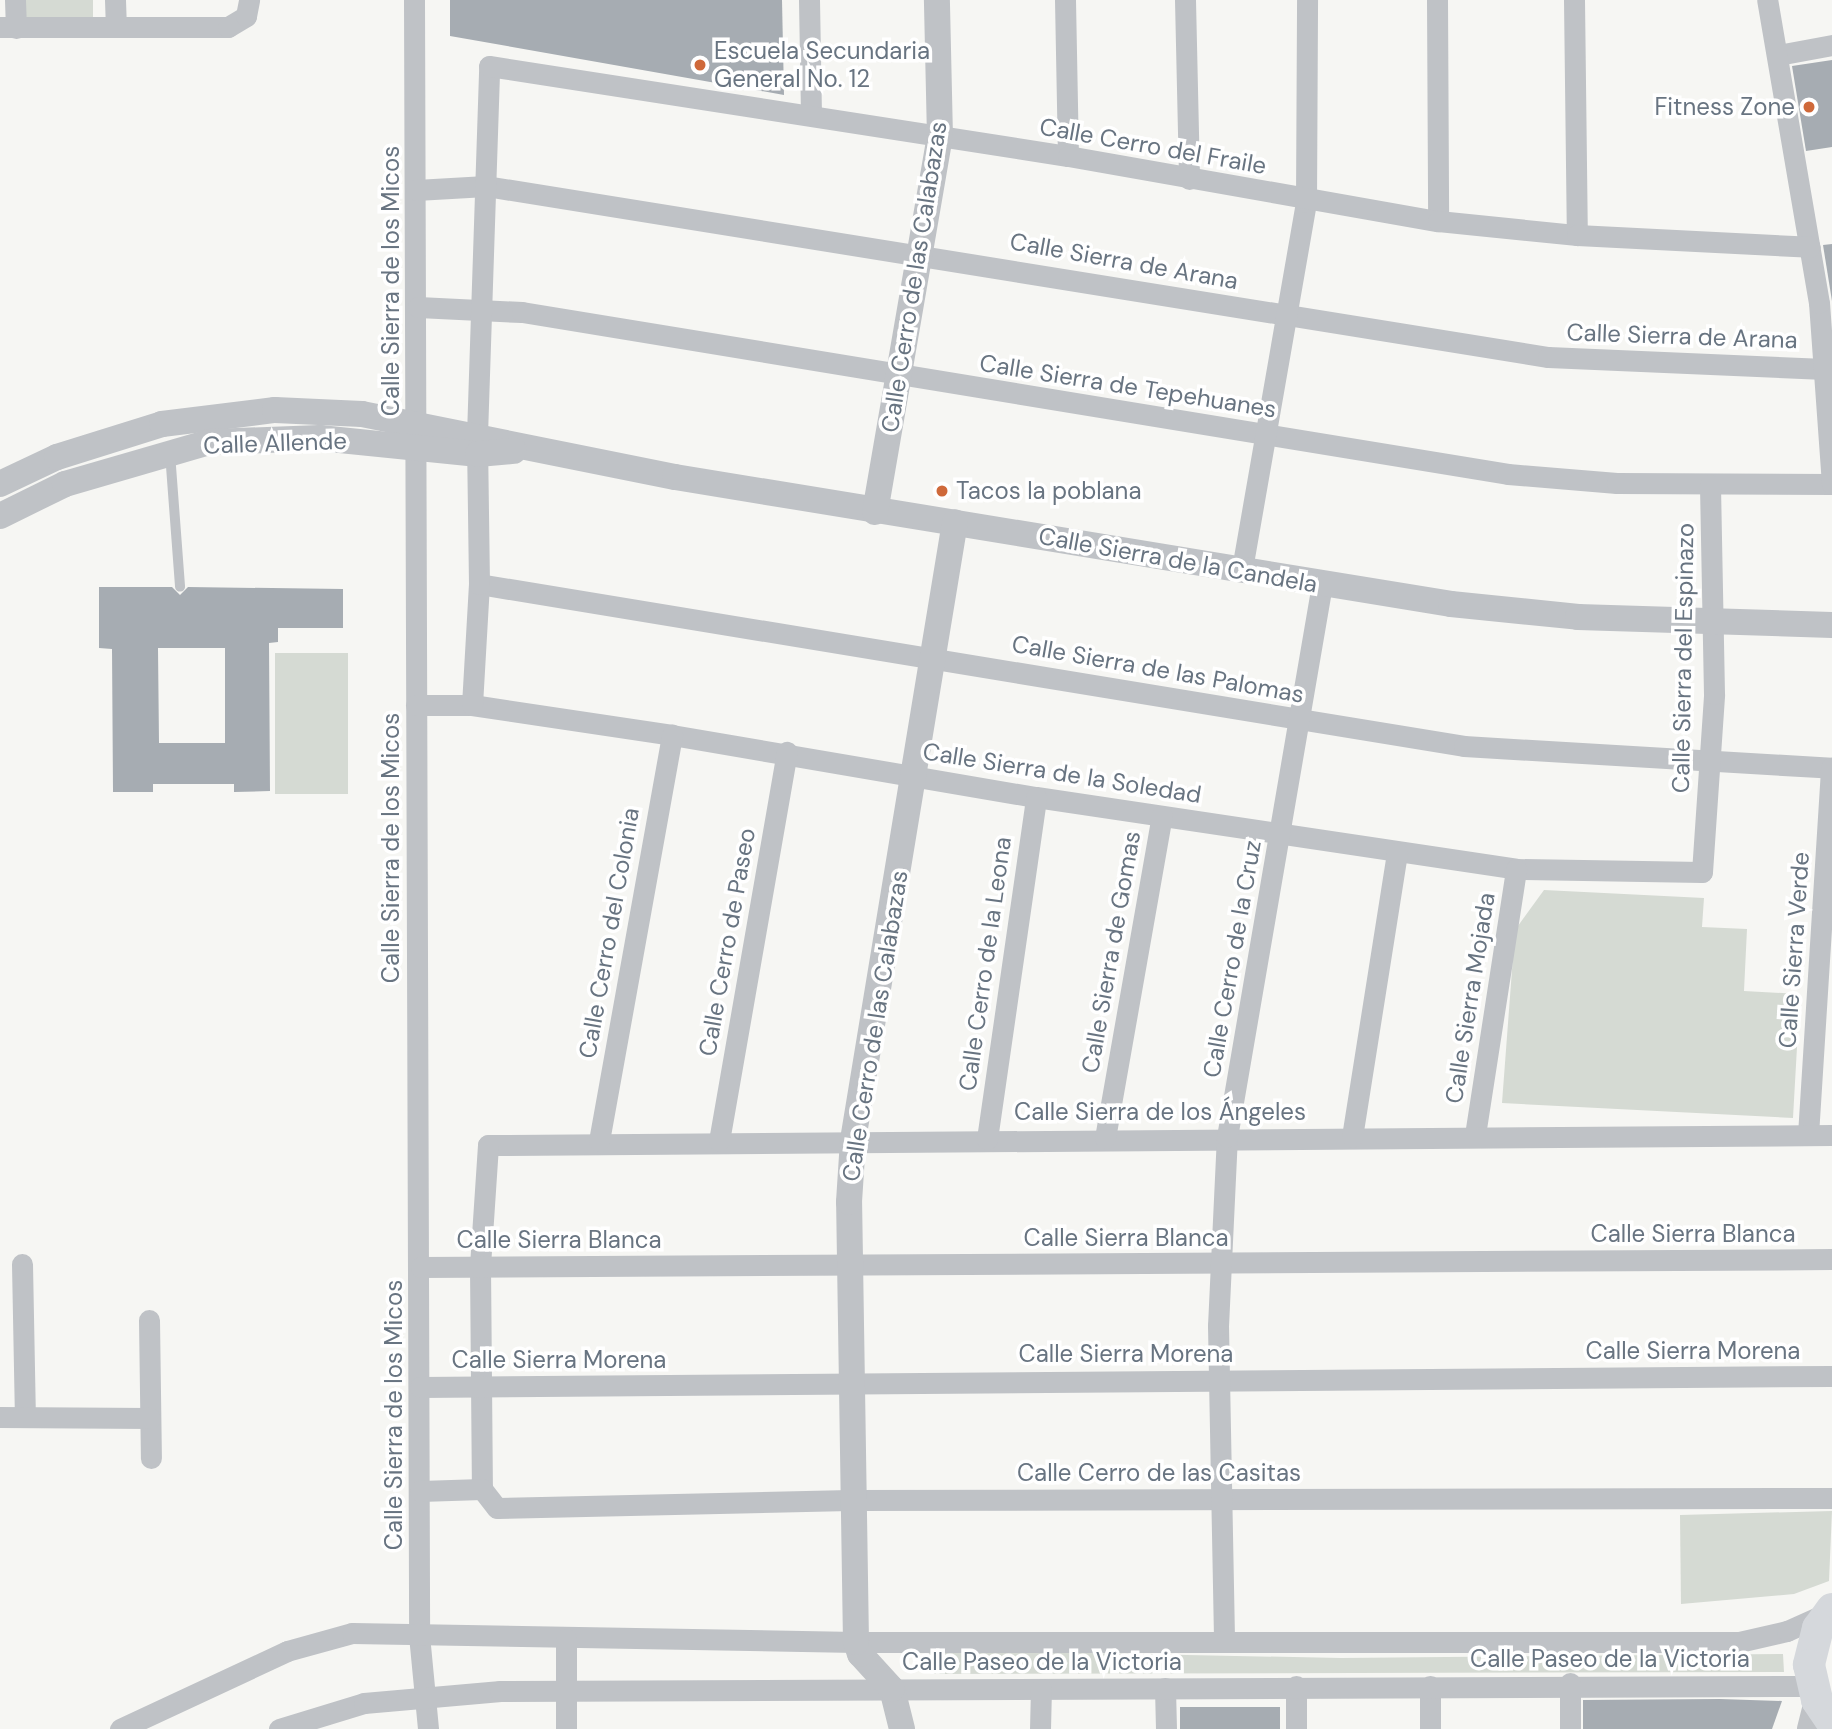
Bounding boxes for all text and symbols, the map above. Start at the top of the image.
place label: Escuela Secundaria General No. 12 [714,37,930,93]
marker: Escuela Secundaria General No. 12 [692,57,708,73]
place label: Fitness Zone [1654,93,1795,121]
marker: Fitness Zone [1801,99,1817,115]
street label: Calle Cerro del Fraile [1037,112,1269,180]
street label: Calle Cerro de las Calabazas [875,119,953,435]
street label: Calle Sierra de los Micos [377,146,405,416]
street label: Calle Sierra de Arana [1008,227,1240,295]
street label: Calle Sierra de Arana [1566,318,1798,354]
street label: Calle Sierra de Tepehuanes [977,348,1279,424]
street label: Calle Allende [203,426,347,460]
place label: Tacos la poblana [956,477,1141,505]
marker: Tacos la poblana [934,483,950,499]
street label: Calle Sierra de la Candela [1036,521,1320,599]
street label: Calle Sierra del Espinazo [1666,523,1700,793]
street label: Calle Sierra de las Palomas [1010,629,1306,709]
street label: Calle Sierra de los Micos [377,713,405,983]
street label: Calle Sierra de la Soledad [921,737,1203,809]
street label: Calle Cerro del Colonia [573,806,645,1060]
street label: Calle Cerro de Paseo [693,826,761,1058]
street label: Calle Sierra de Gomas [1076,829,1146,1075]
street label: Calle Cerro de la Leona [953,835,1017,1093]
street label: Calle Cerro de la Cruz [1197,838,1267,1080]
street label: Calle Sierra Verde [1773,851,1815,1049]
street label: Calle Cerro de las Calabazas [836,868,914,1184]
street label: Calle Sierra Mojada [1439,891,1501,1105]
street label: Calle Sierra de los Ángeles [1014,1098,1306,1126]
street label: Calle Sierra Blanca [1591,1220,1795,1248]
street label: Calle Sierra Blanca [1024,1224,1228,1252]
street label: Calle Sierra Blanca [457,1226,661,1254]
street label: Calle Sierra de los Micos [380,1280,408,1550]
street label: Calle Sierra Morena [1586,1337,1800,1365]
street label: Calle Sierra Morena [1019,1340,1233,1368]
street label: Calle Sierra Morena [452,1346,666,1374]
street label: Calle Cerro de las Casitas [1017,1459,1301,1487]
street label: Calle Paseo de la Victoria [1470,1645,1750,1673]
street label: Calle Paseo de la Victoria [902,1648,1182,1676]

